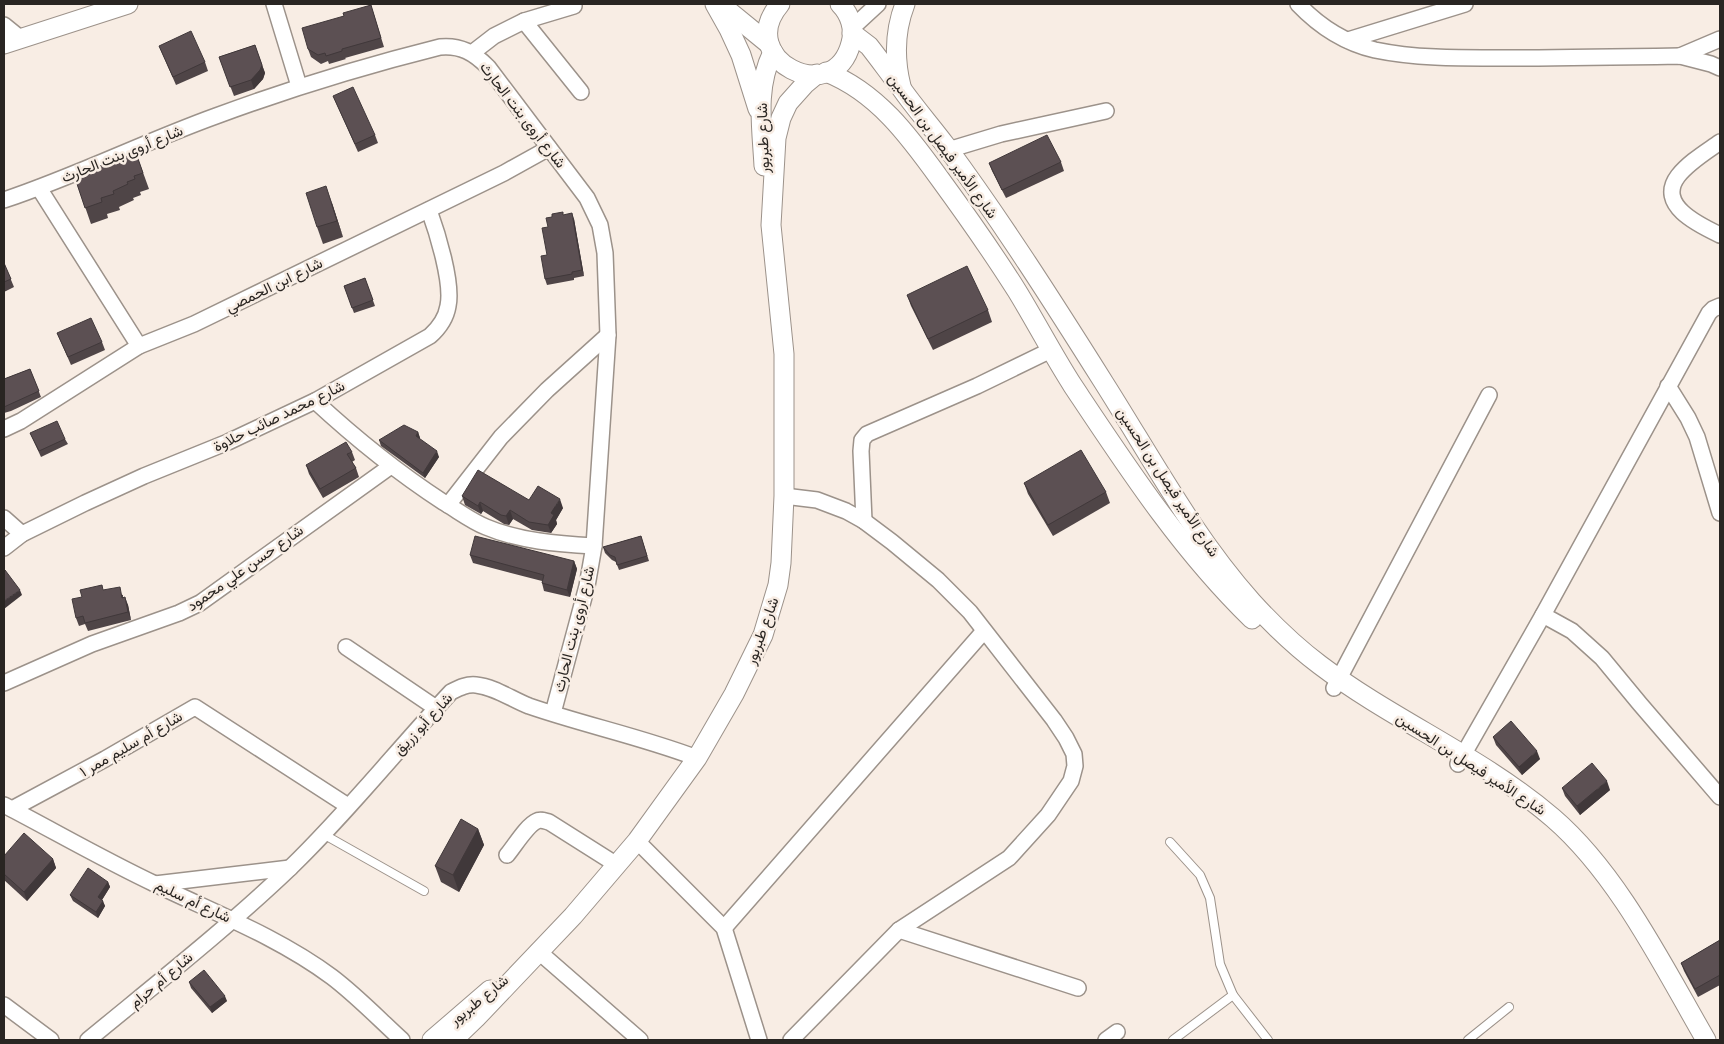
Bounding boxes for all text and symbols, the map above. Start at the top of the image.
street label: شارع أروى بنت الحارث [474,58,570,173]
street label: شارع الأمير فيصل بن الحسين [883,70,1002,223]
street label: شارع طبربور [753,102,775,175]
street label: شارع أروى بنت الحارث [59,121,186,188]
street label: شارع ابن الحمصي [223,254,327,320]
street label: شارع محمد صائب حلاوة [210,376,349,457]
street label: شارع الأمير فيصل بن الحسين [1111,404,1223,561]
street label: شارع حسن علي محمود [183,521,309,618]
street label: شارع أروى بنت الحارث [550,564,600,694]
street label: شارع طبربور [741,595,784,669]
street label: شارع أبو زريق [390,689,458,760]
street label: شارع أم سليم ممر ١ [76,707,187,782]
street label: شارع الأمير فيصل بن الحسين [1392,709,1549,821]
street label: شارع أم سليم [151,876,234,928]
street label: شارع أم حرام [126,948,198,1013]
street label: شارع طبربور [445,971,513,1031]

